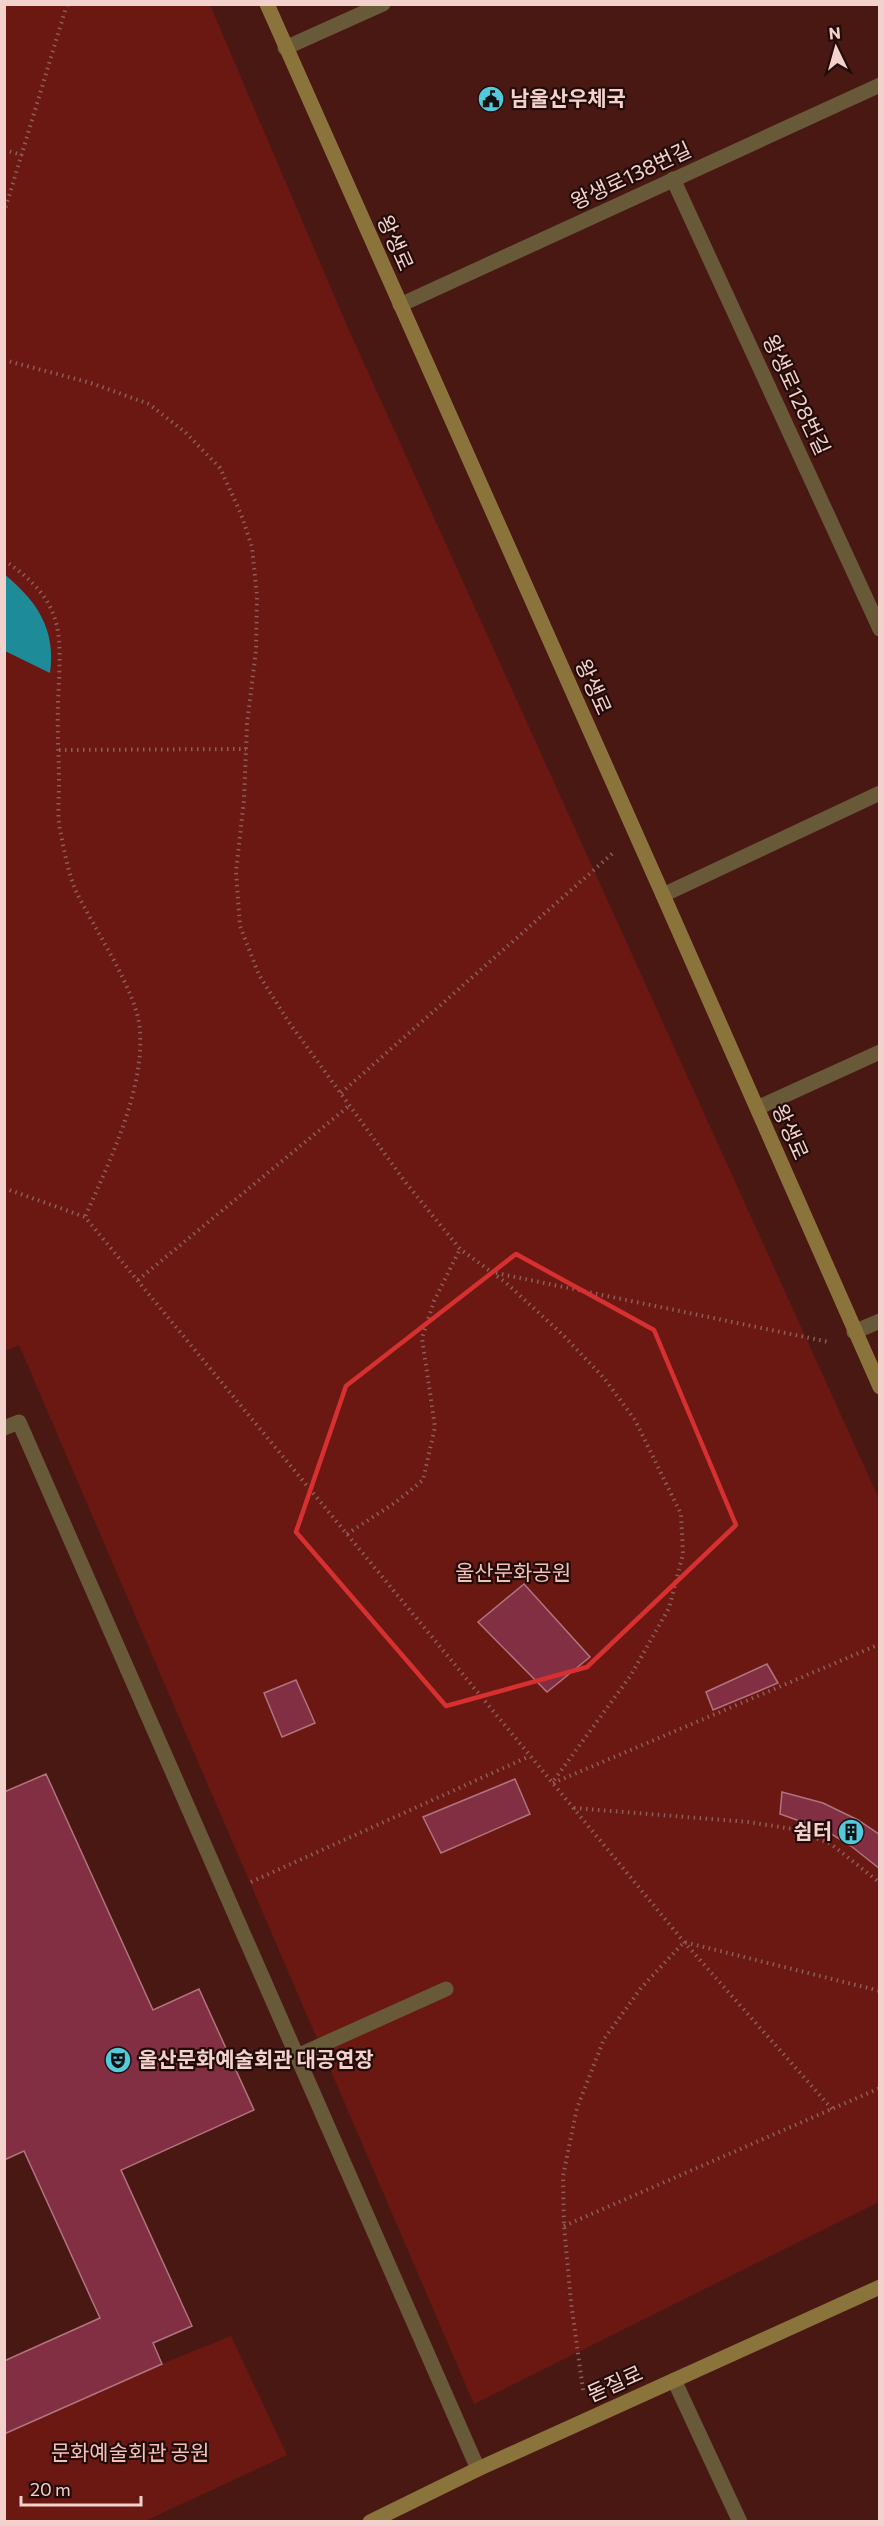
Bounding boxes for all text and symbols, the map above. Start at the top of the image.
north arrow [806,18,866,78]
text: N [828,23,841,43]
public building icon: 남울산우체국 [476,84,506,114]
place label: 남울산우체국 [510,85,626,110]
street label: 왕생로138번길 [566,136,695,214]
street label: 왕생로 [373,211,420,274]
street label: 왕생로128번길 [759,330,836,459]
street label: 왕생로 [571,655,618,718]
street label: 왕생로 [768,1100,815,1163]
park label: 울산문화공원 [455,1559,571,1584]
building icon: 쉼터 [836,1817,866,1847]
place label: 쉼터 [793,1818,832,1843]
theatre icon: 울산문화예술회관 대공연장 [103,2045,133,2075]
place label: 울산문화예술회관 대공연장 [138,2046,374,2071]
street label: 돋질로 [583,2359,646,2406]
park label: 문화예술회관 공원 [51,2439,209,2464]
scale bar [21,2469,141,2507]
text: 20 m [30,2478,71,2500]

